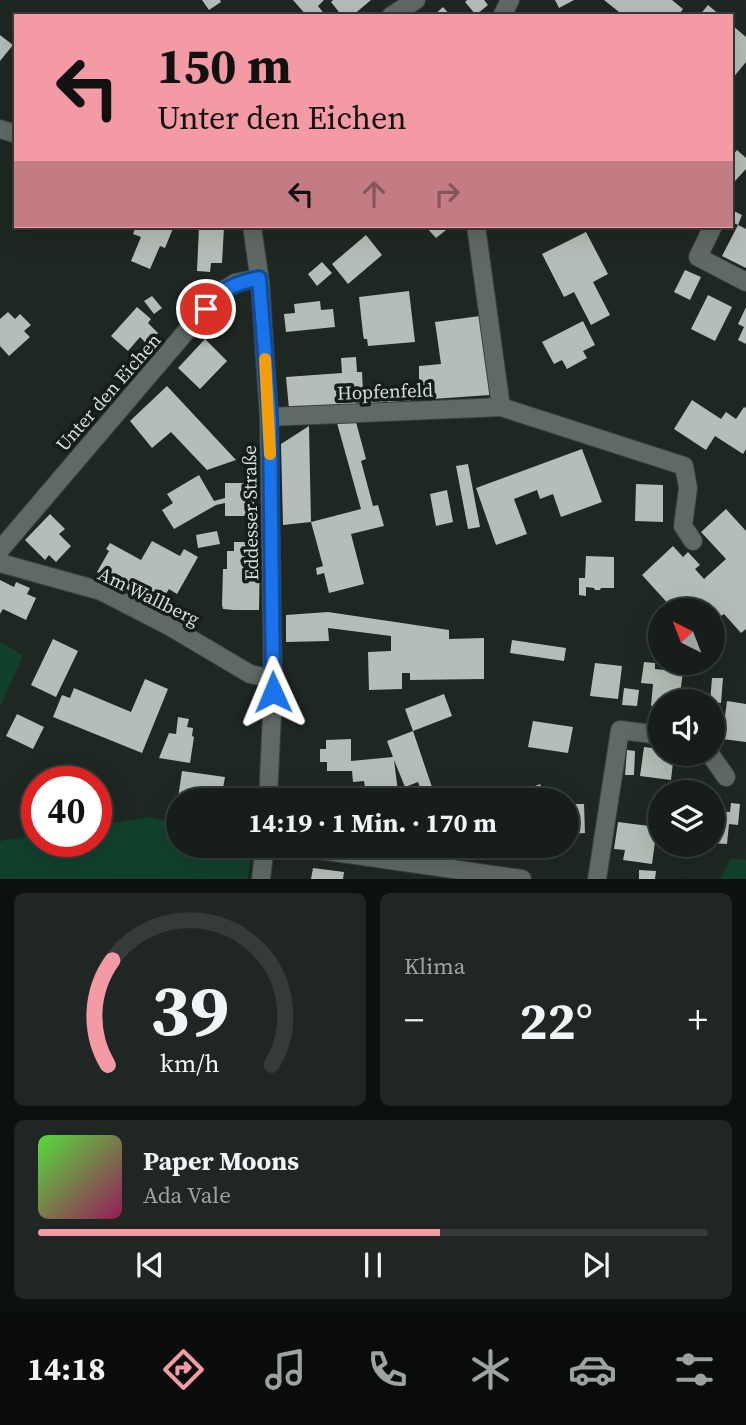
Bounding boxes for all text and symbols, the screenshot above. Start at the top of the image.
text: 150 m [157,32,292,99]
icon: left [42,42,133,133]
text: Unter den Eichen [157,96,407,140]
icon: left [282,175,320,213]
icon: ahead [355,175,393,213]
icon: right [428,175,466,213]
pin [176,279,236,339]
icon: arrive [187,290,225,328]
street label: Unter den Eichen [50,328,166,456]
street label: Hopfenfeld [337,376,434,406]
street label: Eddesser Straße [236,445,264,581]
street label: Am Wallberg [94,560,204,632]
north arrow [648,598,724,676]
map controls [648,598,725,857]
position arrow [236,655,310,729]
button: sound [648,689,725,766]
speed limit sign: 40 [21,766,112,857]
button: layers [648,780,725,857]
text: 14:19 · 1 Min. · 170 m [248,805,497,841]
text: Klima [404,950,465,982]
text: 39 [151,961,229,1060]
text: 22° [519,985,593,1056]
text: − [404,994,424,1046]
text: + [688,994,708,1046]
text: km/h [160,1046,220,1080]
text: Paper Moons [143,1143,299,1179]
text: Ada Vale [143,1179,231,1211]
icon: previous [131,1246,169,1284]
icon: pause [354,1246,392,1284]
icon: next [577,1246,615,1284]
icon: directions [159,1345,208,1394]
icon: music [261,1345,310,1394]
icon: phone [363,1345,412,1394]
icon: climate [466,1345,515,1394]
icon: car [568,1345,617,1394]
icon: filters [670,1345,719,1394]
text: 14:18 [27,1347,106,1391]

